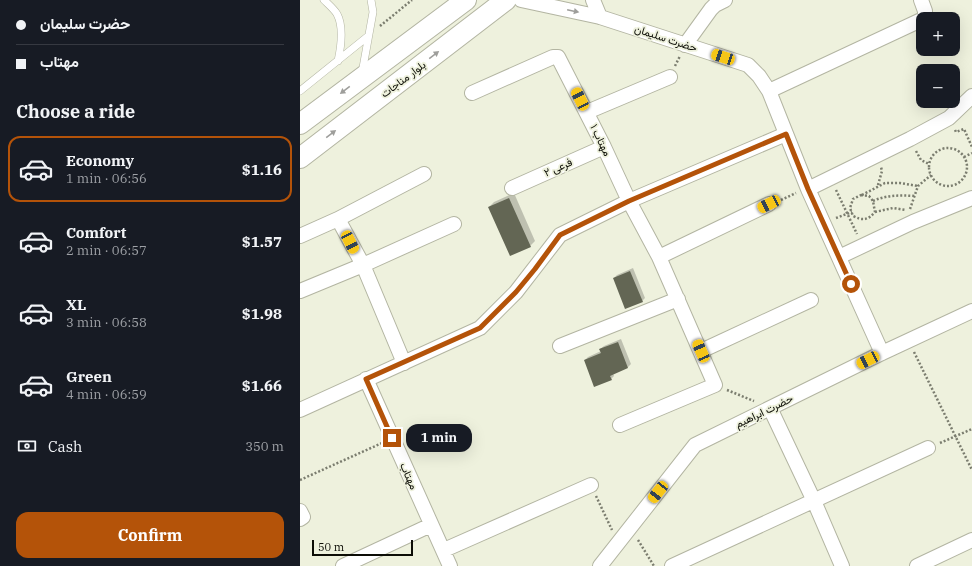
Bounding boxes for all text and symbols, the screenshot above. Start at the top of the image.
one-way arrow [567,9,579,15]
map controls [916,12,960,108]
button: + [916,12,960,56]
text: حضرت سلیمان [40,14,130,33]
street label: حضرت سلیمان [633,21,699,55]
car [710,48,736,66]
one-way arrow [429,51,440,59]
text: مهتاب [40,52,79,71]
street label: بلوار مناجات [378,58,428,100]
button: − [916,64,960,108]
one-way arrow [339,86,350,94]
car [569,86,591,112]
text: Choose a ride [16,100,135,123]
street label: مهتاب ۱ [587,122,615,158]
one-way arrow [326,131,336,139]
icon: car [18,151,54,187]
text: Economy [66,151,134,170]
street label: فرعی ۲ [542,155,574,179]
text: $1.16 [242,160,282,179]
text: 1 min · 06:56 [66,170,147,187]
car [756,193,782,215]
icon: car [18,223,54,259]
text: Comfort [66,223,126,242]
car [339,229,361,255]
text: $1.57 [242,232,282,251]
text: 2 min · 06:57 [66,242,147,259]
route start [842,275,860,293]
icon: car [18,295,54,331]
text: XL [66,295,86,314]
text: $1.98 [242,304,282,323]
text: 3 min · 06:58 [66,314,147,331]
car [691,338,711,364]
car [855,349,881,371]
icon: car [18,367,54,403]
text: Green [66,367,112,386]
text: $1.66 [242,376,282,395]
text: 4 min · 06:59 [66,386,147,403]
street label: حضرت ابراهیم [733,391,796,432]
callout: 1 min [406,424,472,452]
route end [383,429,401,447]
text: 1 min [421,429,457,446]
icon: cash [16,435,38,457]
text: Cash [48,437,82,456]
text: 350 m [245,438,284,455]
street label: مهتاب [397,460,421,492]
car [646,479,670,505]
button: Confirm [16,512,284,558]
scale bar [312,538,413,557]
text: 50 m [318,540,344,554]

